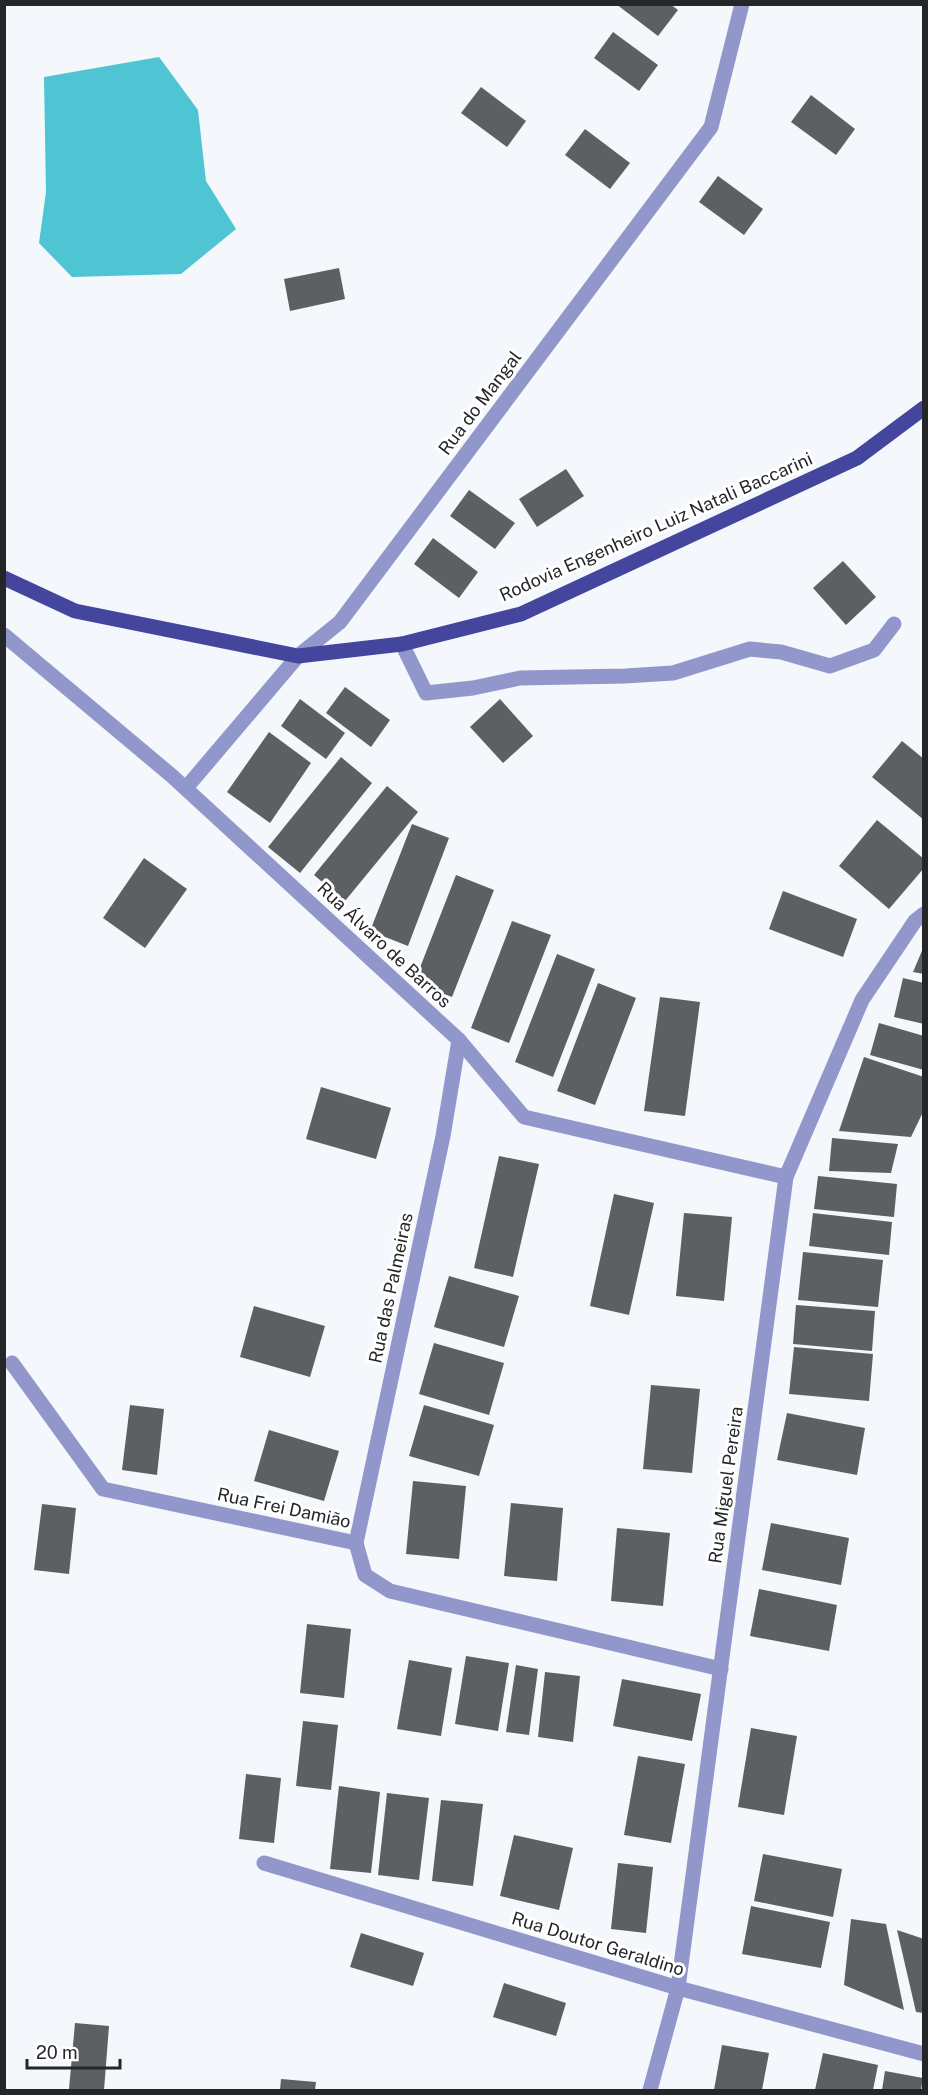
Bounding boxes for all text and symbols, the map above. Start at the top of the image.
street label: Rua do Mangal [434,347,525,459]
street label: Rodovia Engenheiro Luiz Natali Baccarini [496,448,816,605]
street label: Rua Álvaro de Barros [313,877,456,1012]
street label: Rua das Palmeiras [364,1211,417,1365]
street label: Rua Miguel Pereira [704,1405,747,1565]
street label: Rua Frei Damião [215,1483,353,1532]
street label: Rua Doutor Geraldino [509,1907,687,1980]
scale bar [27,2032,120,2070]
text: 20 m [36,2042,78,2063]

